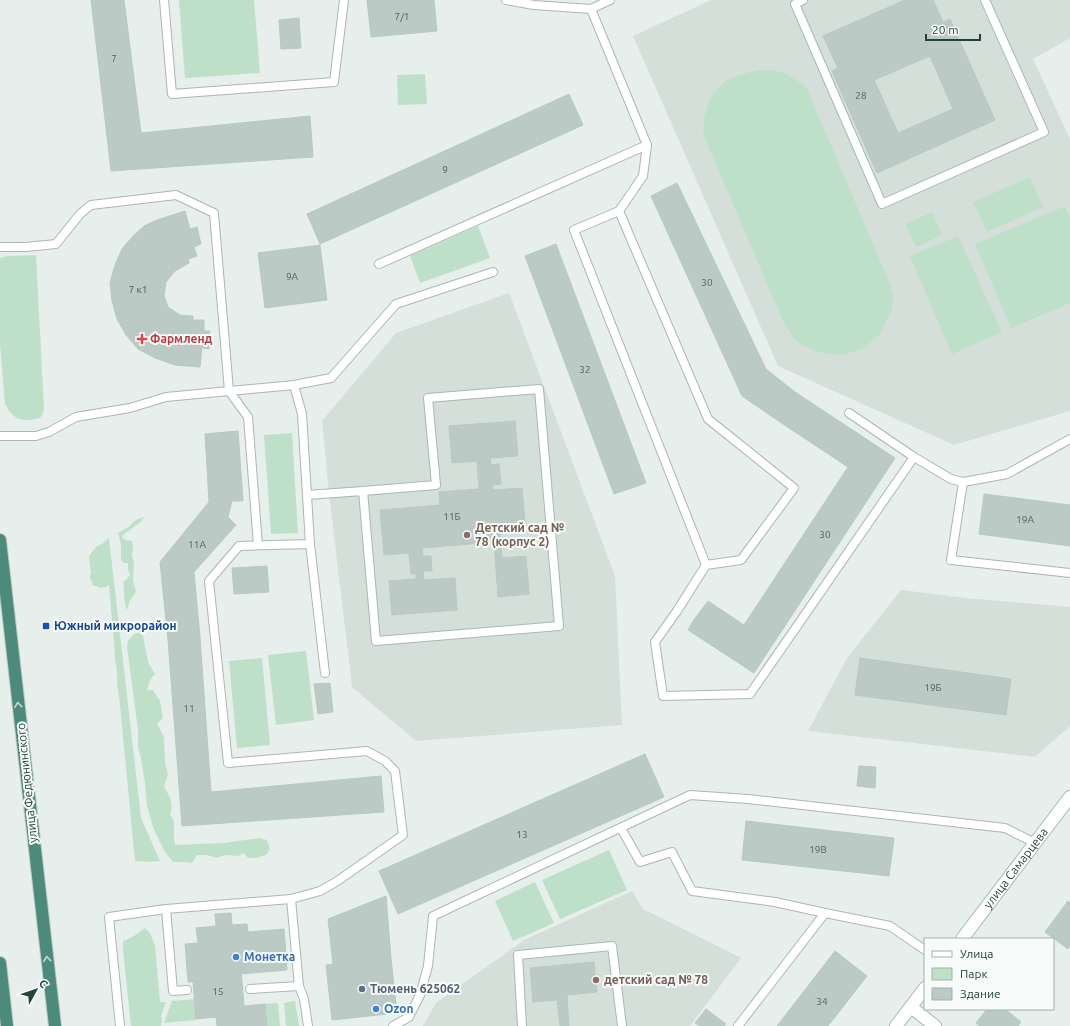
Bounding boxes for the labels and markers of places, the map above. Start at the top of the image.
place label: Фармленд [150,332,213,345]
marker: Фармленд [137,334,147,344]
place label: Детский сад № 78 (корпус 2) [475,521,565,549]
marker: Детский сад № 78 (корпус 2) [462,530,472,540]
place label: Южный микрорайон [54,619,177,632]
marker: Южный микрорайон [41,621,51,631]
place label: Монетка [244,950,295,963]
marker: Монетка [231,952,241,962]
place label: детский сад № 78 [604,973,708,986]
marker: детский сад № 78 [591,975,601,985]
place label: Тюмень 625062 [370,982,461,995]
marker: Тюмень 625062 [357,984,367,994]
place label: Ozon [384,1002,413,1015]
marker: Ozon [371,1004,381,1014]

